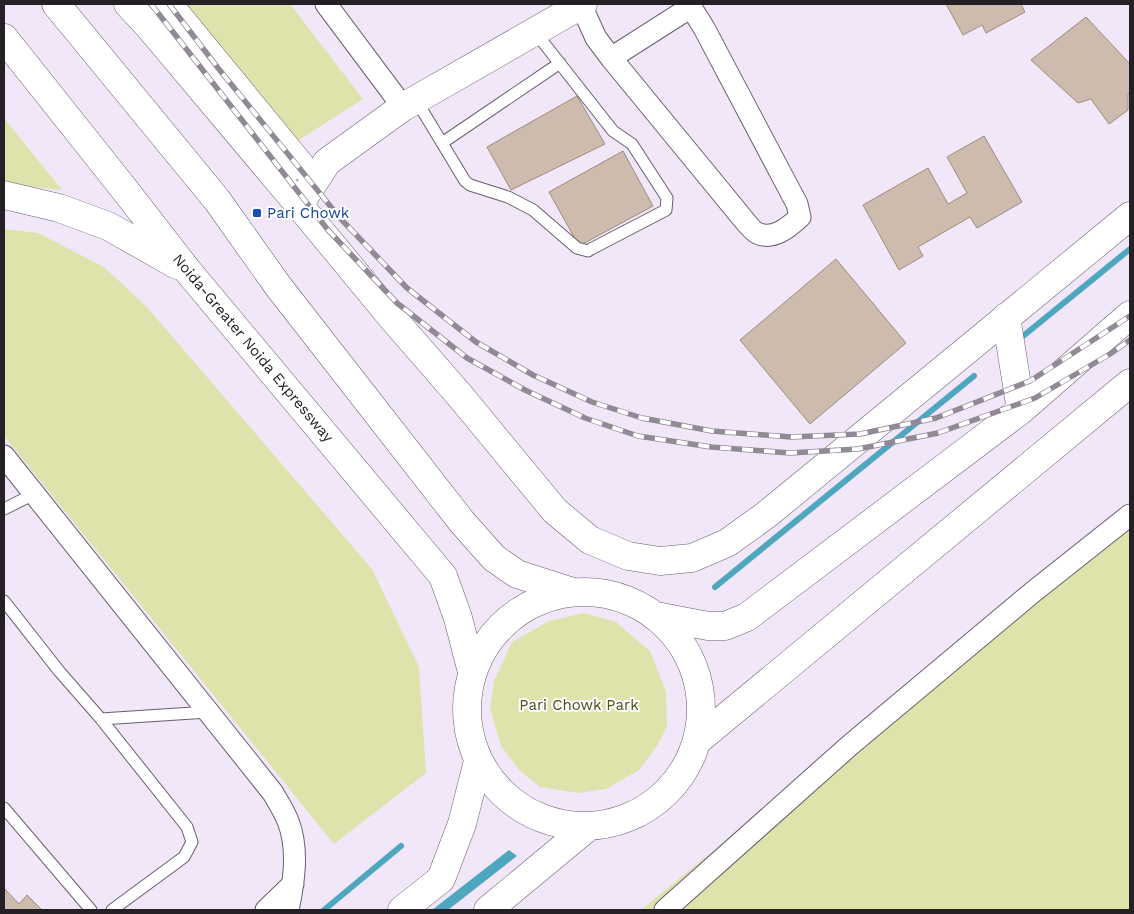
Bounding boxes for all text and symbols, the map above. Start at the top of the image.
place label: Pari Chowk [267,204,350,222]
marker: Pari Chowk [251,207,263,219]
street label: Noida-Greater Noida Expressway [169,250,337,446]
park label: Pari Chowk Park [519,696,639,714]

